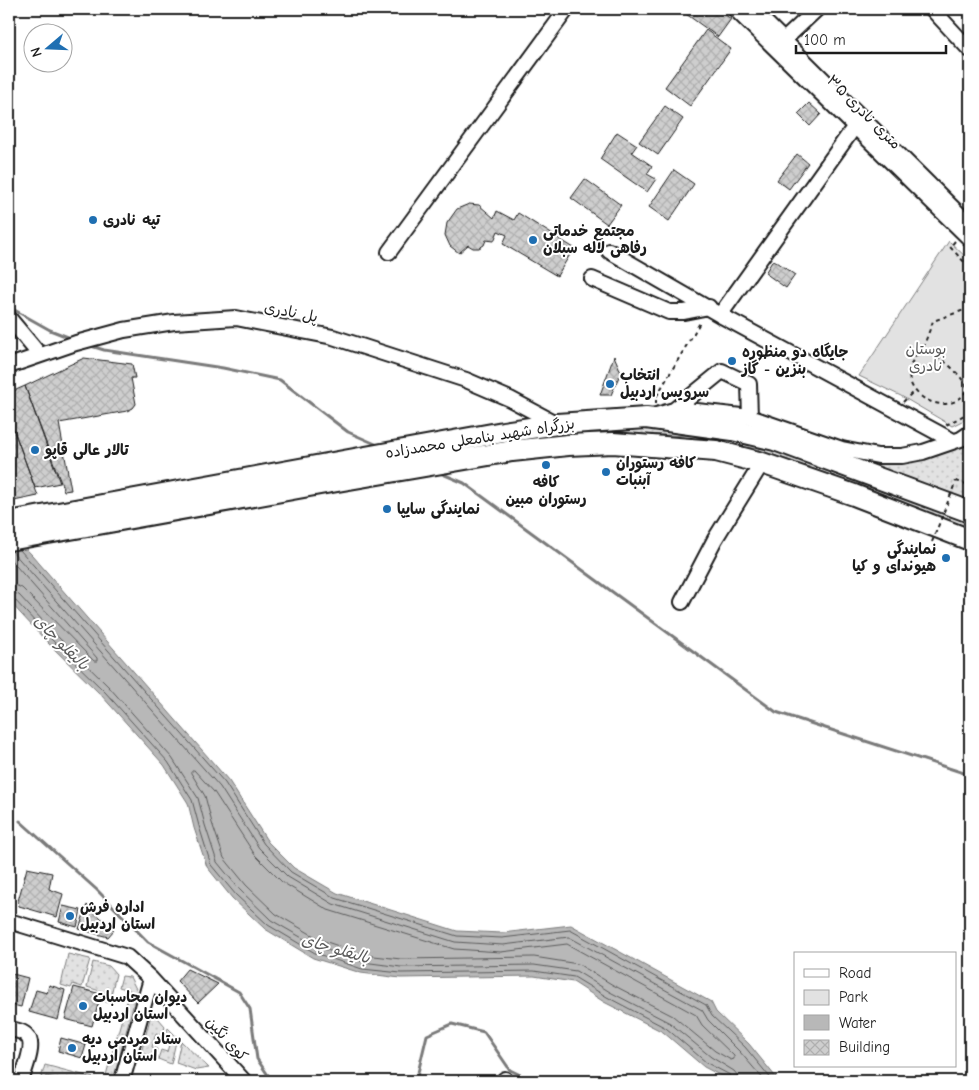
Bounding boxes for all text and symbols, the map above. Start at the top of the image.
north arrow [22,22,72,72]
scale bar [796,22,946,54]
text: 100 m [804,31,846,49]
text: N [27,45,46,59]
street label: ۳۵ متری نادری [823,71,905,153]
place label: تپه نادری [103,211,161,229]
marker: تپه نادری [87,214,99,226]
place label: مجتمع خدماتی رفاهی لاله سبلان [543,222,647,258]
marker: مجتمع خدماتی رفاهی لاله سبلان [527,234,539,246]
street label: پل نادری [262,298,319,327]
park label: بوستان نادری [906,340,946,375]
place label: جایگاه دو منظوره بنزین - گاز [740,342,849,378]
marker: جایگاه دو منظوره بنزین - گاز [726,355,738,367]
place label: انتخاب سرویس اردبیل [620,366,709,402]
marker: انتخاب سرویس اردبیل [604,378,616,390]
street label: بزرگراه شهید بنامعلی محمدزاده [384,414,576,463]
place label: تالار عالی قاپو [44,441,129,460]
marker: تالار عالی قاپو [29,444,41,456]
place label: کافه رستوران آبنبات [616,454,696,489]
marker: کافه رستوران مبین [540,459,552,471]
marker: کافه رستوران آبنبات [600,466,612,478]
place label: کافه رستوران مبین [505,473,587,509]
place label: نمایندگی سایپا [397,499,480,519]
marker: نمایندگی سایپا [381,503,393,515]
place label: نمایندگی هیوندای و کیا [852,539,936,576]
marker: نمایندگی هیوندای و کیا [940,552,952,564]
water label: بالیقلو چای [29,612,93,675]
place label: اداره فرش استان اردبیل [80,898,155,933]
marker: اداره فرش استان اردبیل [64,910,76,922]
water label: بالیقلو چای [299,931,372,968]
legend [794,952,956,1068]
text: Road [839,964,871,982]
place label: دیوان محاسبات استان اردبیل [93,988,187,1023]
text: Park [839,988,868,1006]
marker: دیوان محاسبات استان اردبیل [77,1000,89,1012]
street label: کوی نگین [202,1013,252,1065]
text: Water [839,1014,876,1032]
place label: ستاد مردمی دیه استان اردبیل [82,1030,181,1065]
text: Building [839,1038,890,1056]
marker: ستاد مردمی دیه استان اردبیل [66,1042,78,1054]

